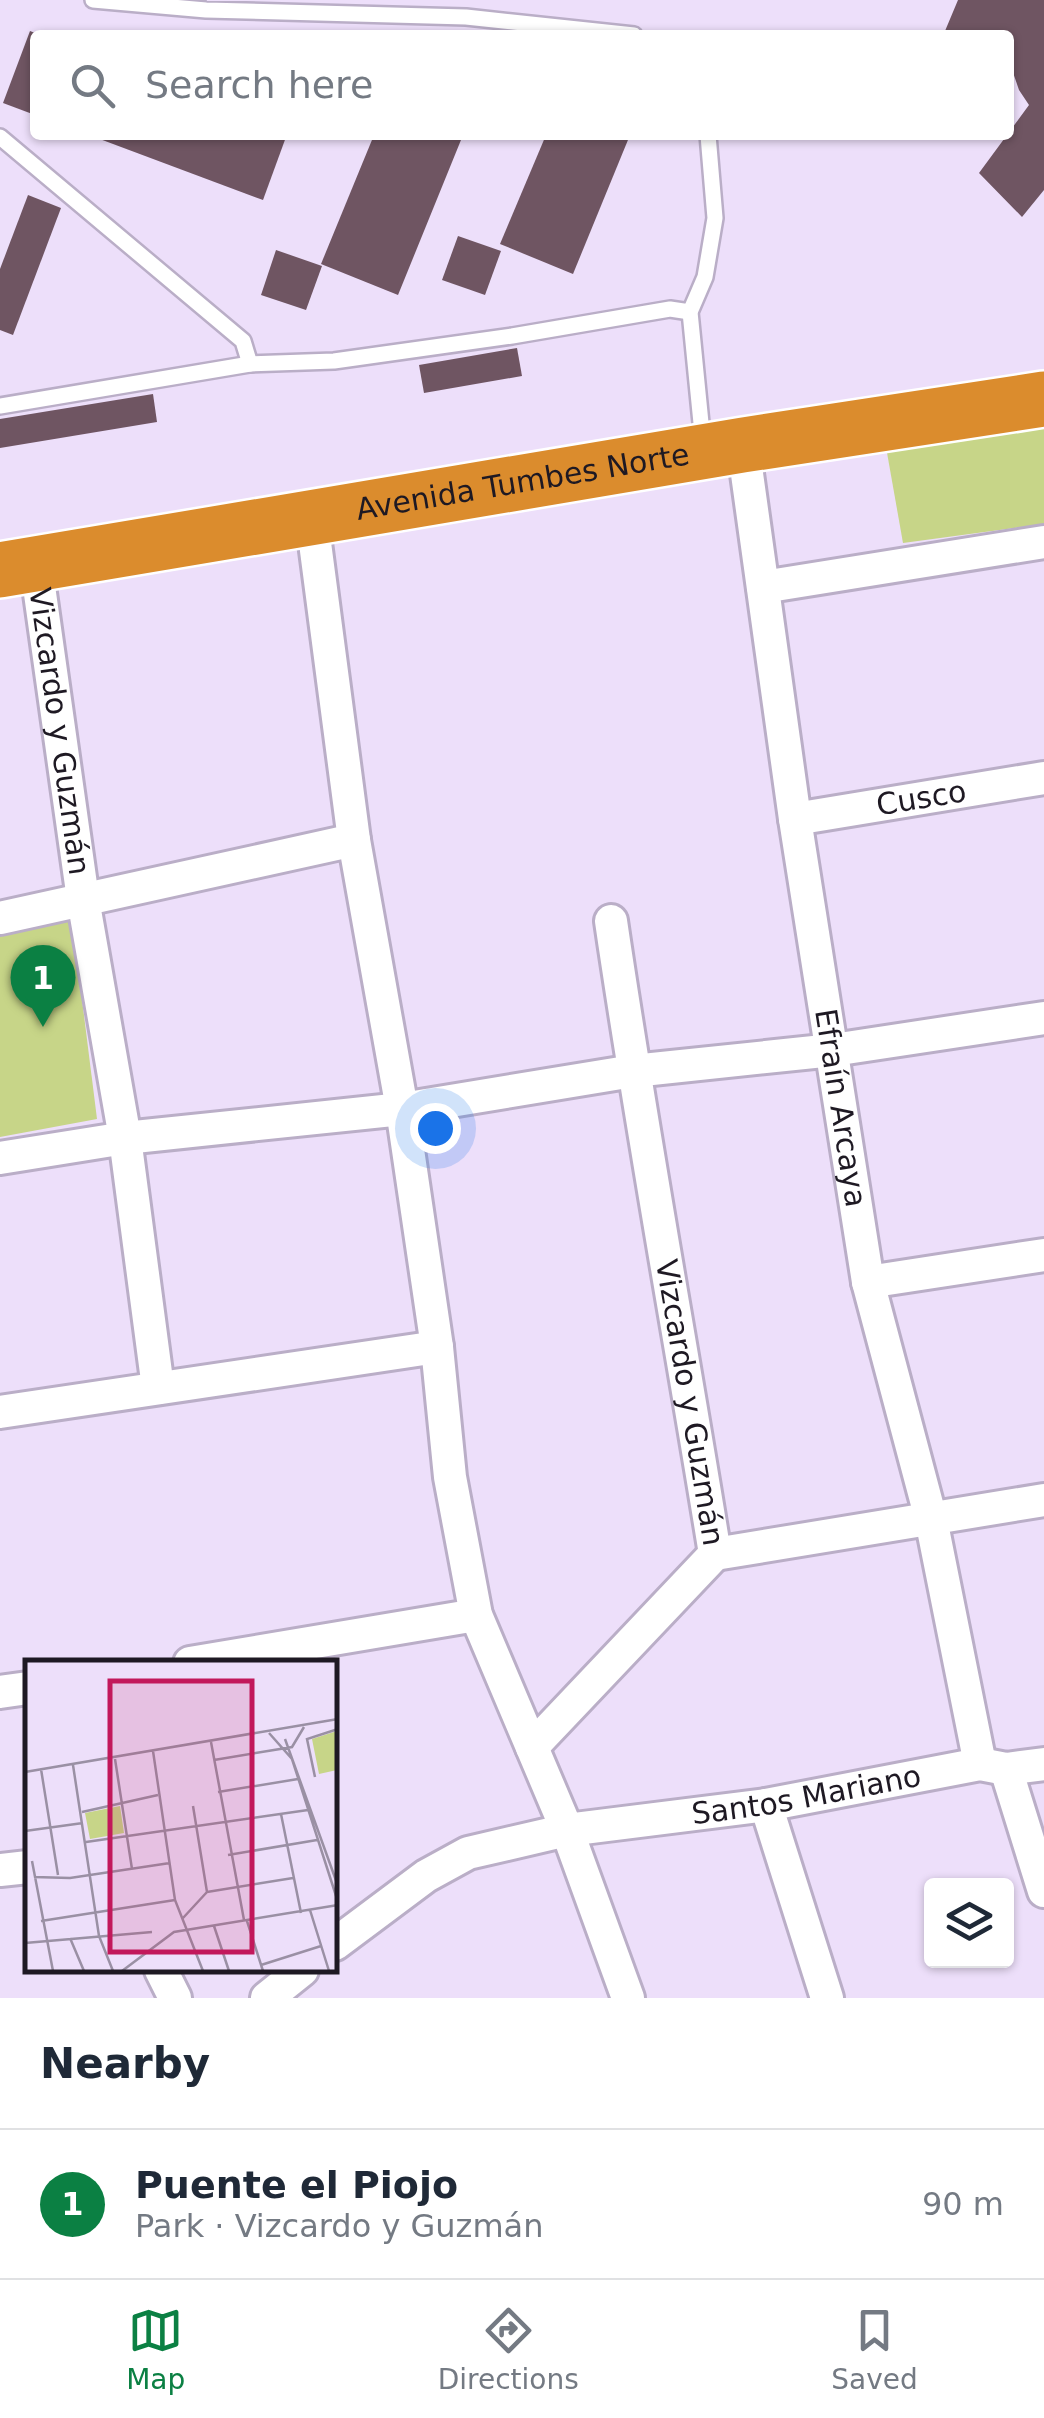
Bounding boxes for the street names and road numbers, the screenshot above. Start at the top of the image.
street label: Avenida Tumbes Norte [353,436,692,527]
street label: Vizcardo y Guzmán [22,585,97,877]
street label: Cusco [874,773,969,822]
street label: Efraín Arcaya [808,1006,874,1209]
street label: Vizcardo y Guzmán [649,1257,731,1548]
street label: Santos Mariano [689,1758,924,1831]

